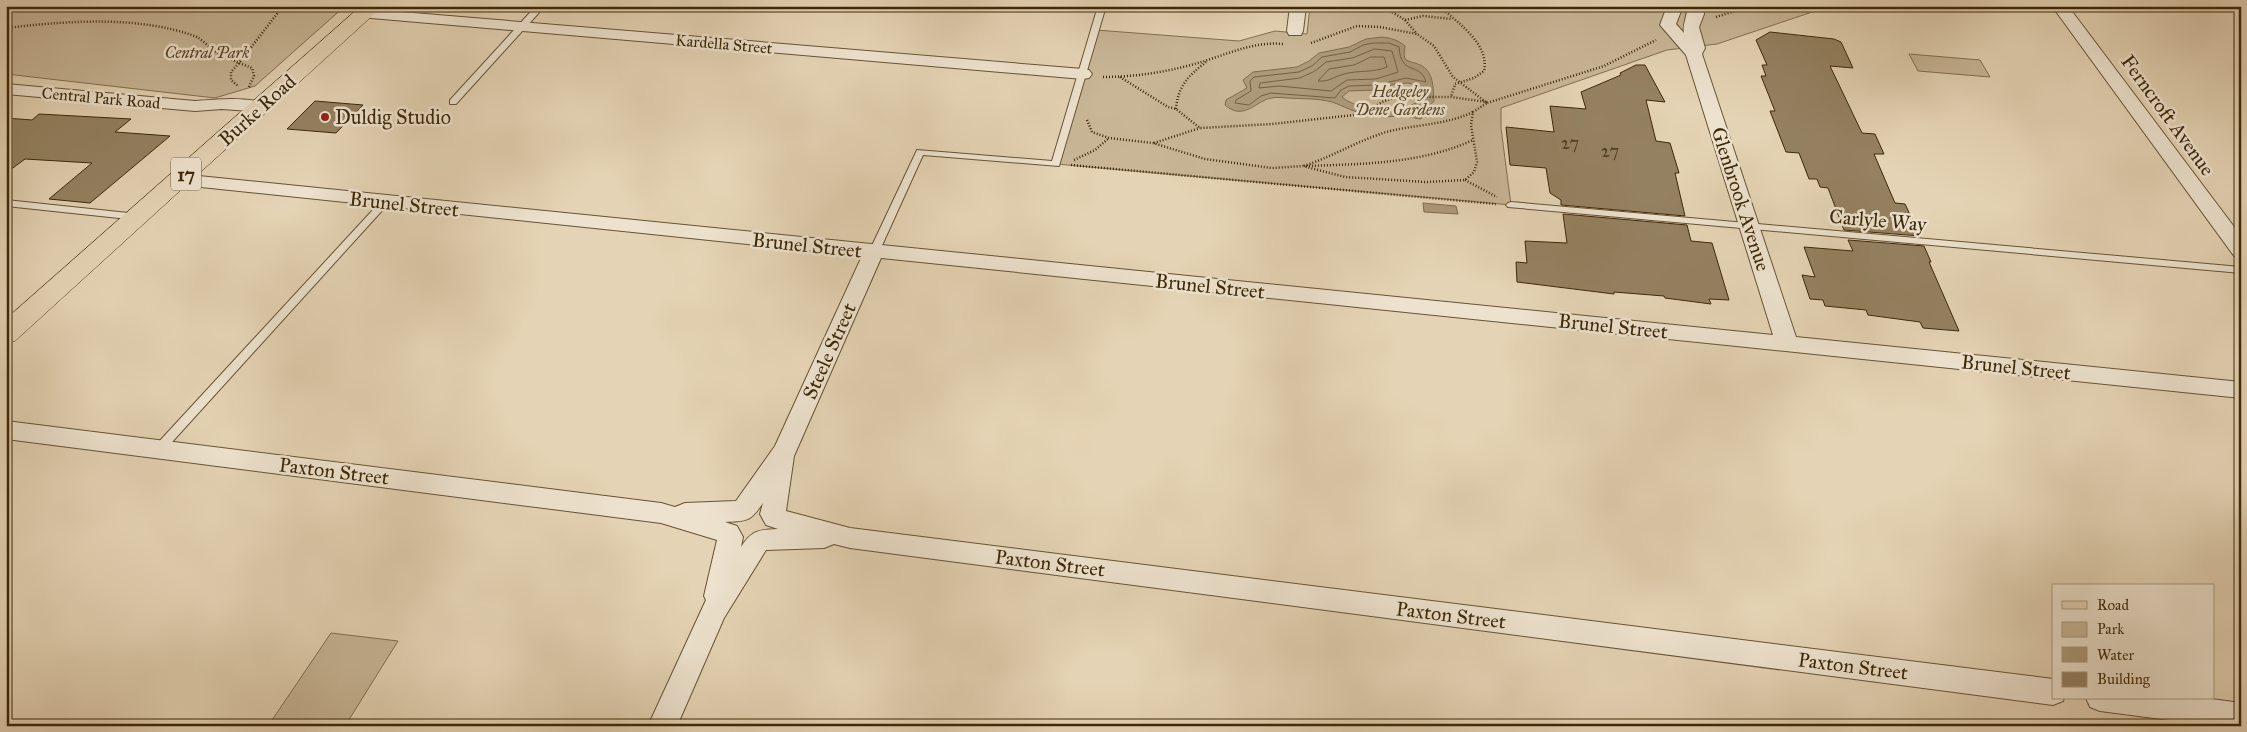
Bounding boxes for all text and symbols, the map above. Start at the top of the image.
street label: Kardella Street [675,30,774,58]
park label: Central Park [165,43,249,62]
street label: Ferncroft Avenue [2116,50,2220,180]
street label: Burke Road [213,69,301,151]
park label: Hedgeley Dene Gardens [1355,82,1445,119]
street label: Central Park Road [41,83,161,113]
place label: Duldig Studio [335,105,451,130]
marker: Duldig Studio [319,111,331,123]
street label: Glenbrook Avenue [1706,124,1776,274]
house number: 27 [1561,132,1579,154]
house number: 27 [1601,140,1619,162]
road number: 17 [171,157,201,190]
street label: Brunel Street [348,186,460,222]
street label: Carlyle Way [1828,204,1928,236]
street label: Brunel Street [751,227,863,263]
street label: Brunel Street [1154,268,1266,304]
street label: Steele Street [797,299,861,403]
street label: Brunel Street [1557,308,1669,344]
street label: Brunel Street [1960,349,2072,385]
street label: Paxton Street [278,452,390,490]
street label: Paxton Street [994,544,1106,582]
legend [2052,584,2214,700]
street label: Paxton Street [1395,596,1507,634]
text: Road [2097,596,2129,614]
text: Park [2097,620,2124,638]
text: Water [2097,646,2134,664]
street label: Paxton Street [1797,647,1909,685]
text: Building [2097,670,2151,688]

